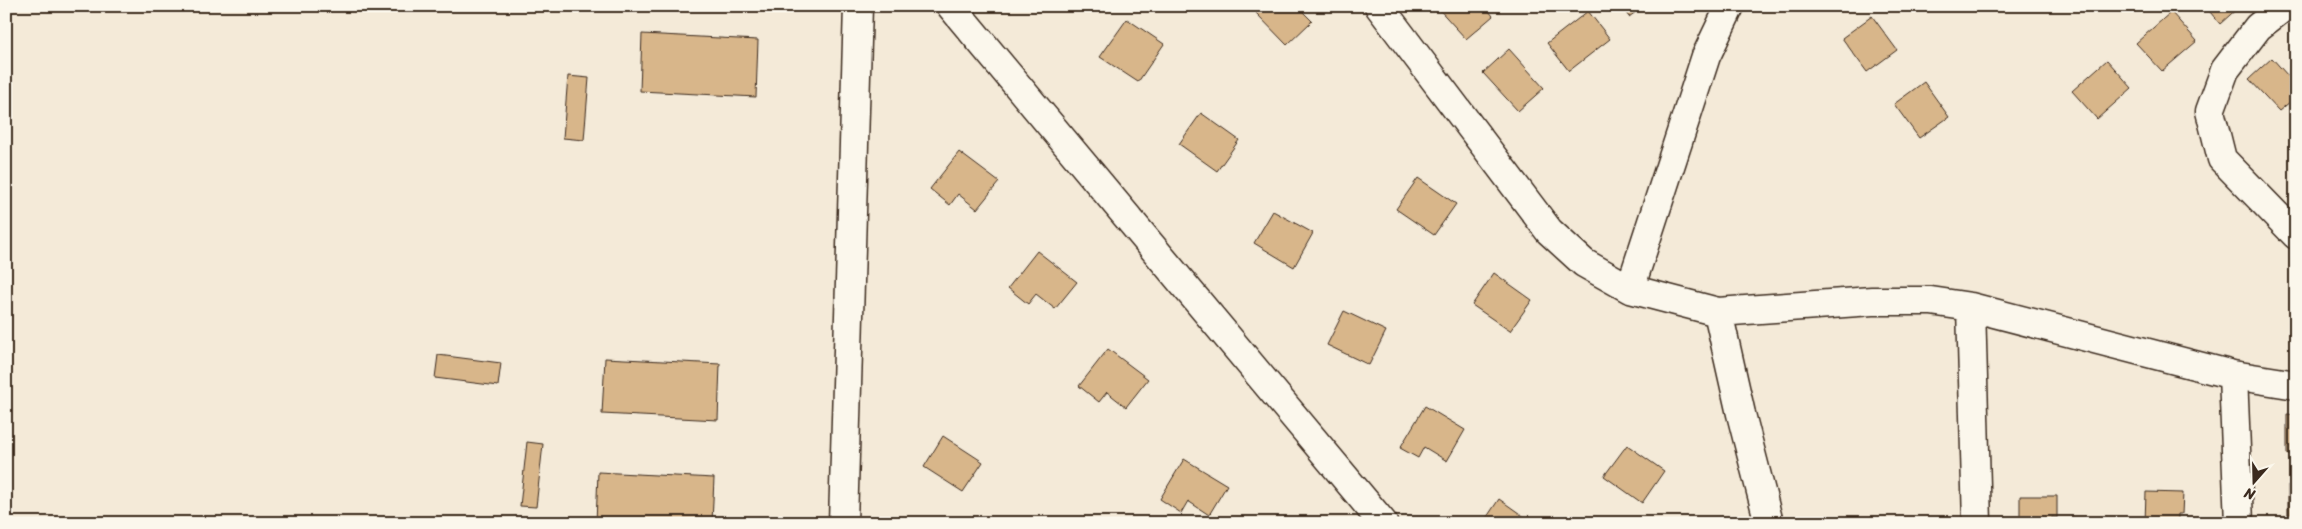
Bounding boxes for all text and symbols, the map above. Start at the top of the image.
north arrow [2230,456,2280,506]
text: N [2241,480,2259,507]

